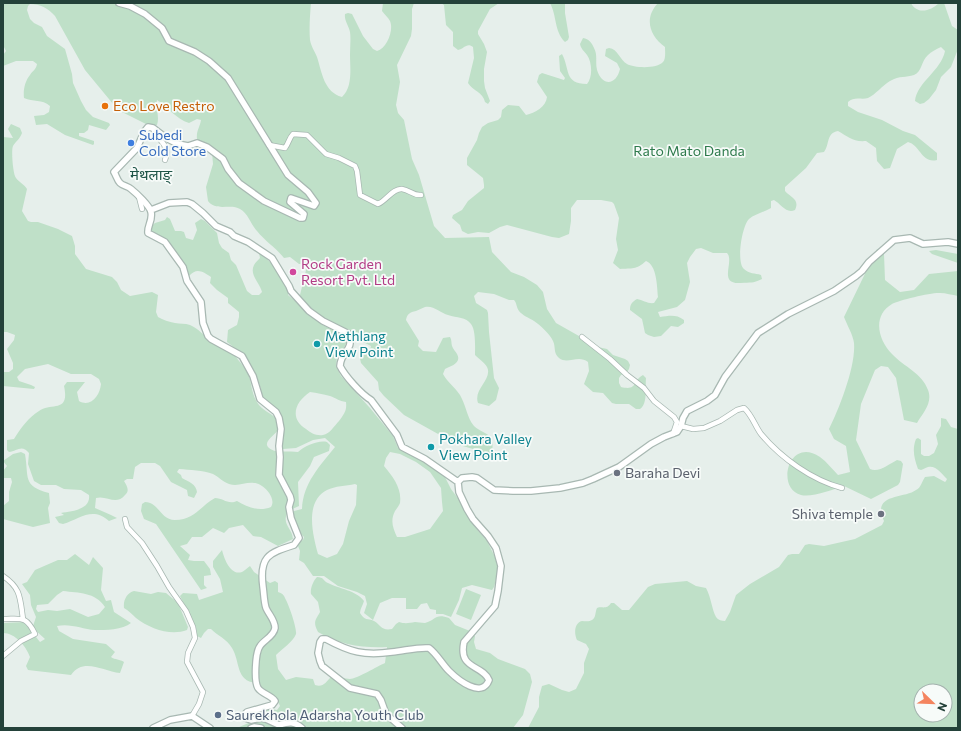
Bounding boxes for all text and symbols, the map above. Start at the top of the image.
place label: Eco Love Restro [113,97,215,114]
marker: Eco Love Restro [100,101,110,111]
place label: Subedi Cold Store [139,126,206,159]
marker: Subedi Cold Store [126,138,136,148]
park label: Rato Mato Danda [633,142,745,159]
district label: मेथलाङ् [130,165,173,185]
place label: Rock Garden Resort Pvt. Ltd [301,255,395,288]
marker: Rock Garden Resort Pvt. Ltd [288,267,298,277]
place label: Methlang View Point [325,327,394,360]
marker: Methlang View Point [312,339,322,349]
place label: Pokhara Valley View Point [439,430,532,463]
marker: Pokhara Valley View Point [426,442,436,452]
place label: Baraha Devi [625,464,700,481]
marker: Baraha Devi [612,468,622,478]
place label: Shiva temple [792,505,873,522]
marker: Shiva temple [876,509,886,519]
north arrow [913,683,953,723]
text: N [935,701,950,713]
place label: Saurekhola Adarsha Youth Club [226,706,424,723]
marker: Saurekhola Adarsha Youth Club [213,710,223,720]

